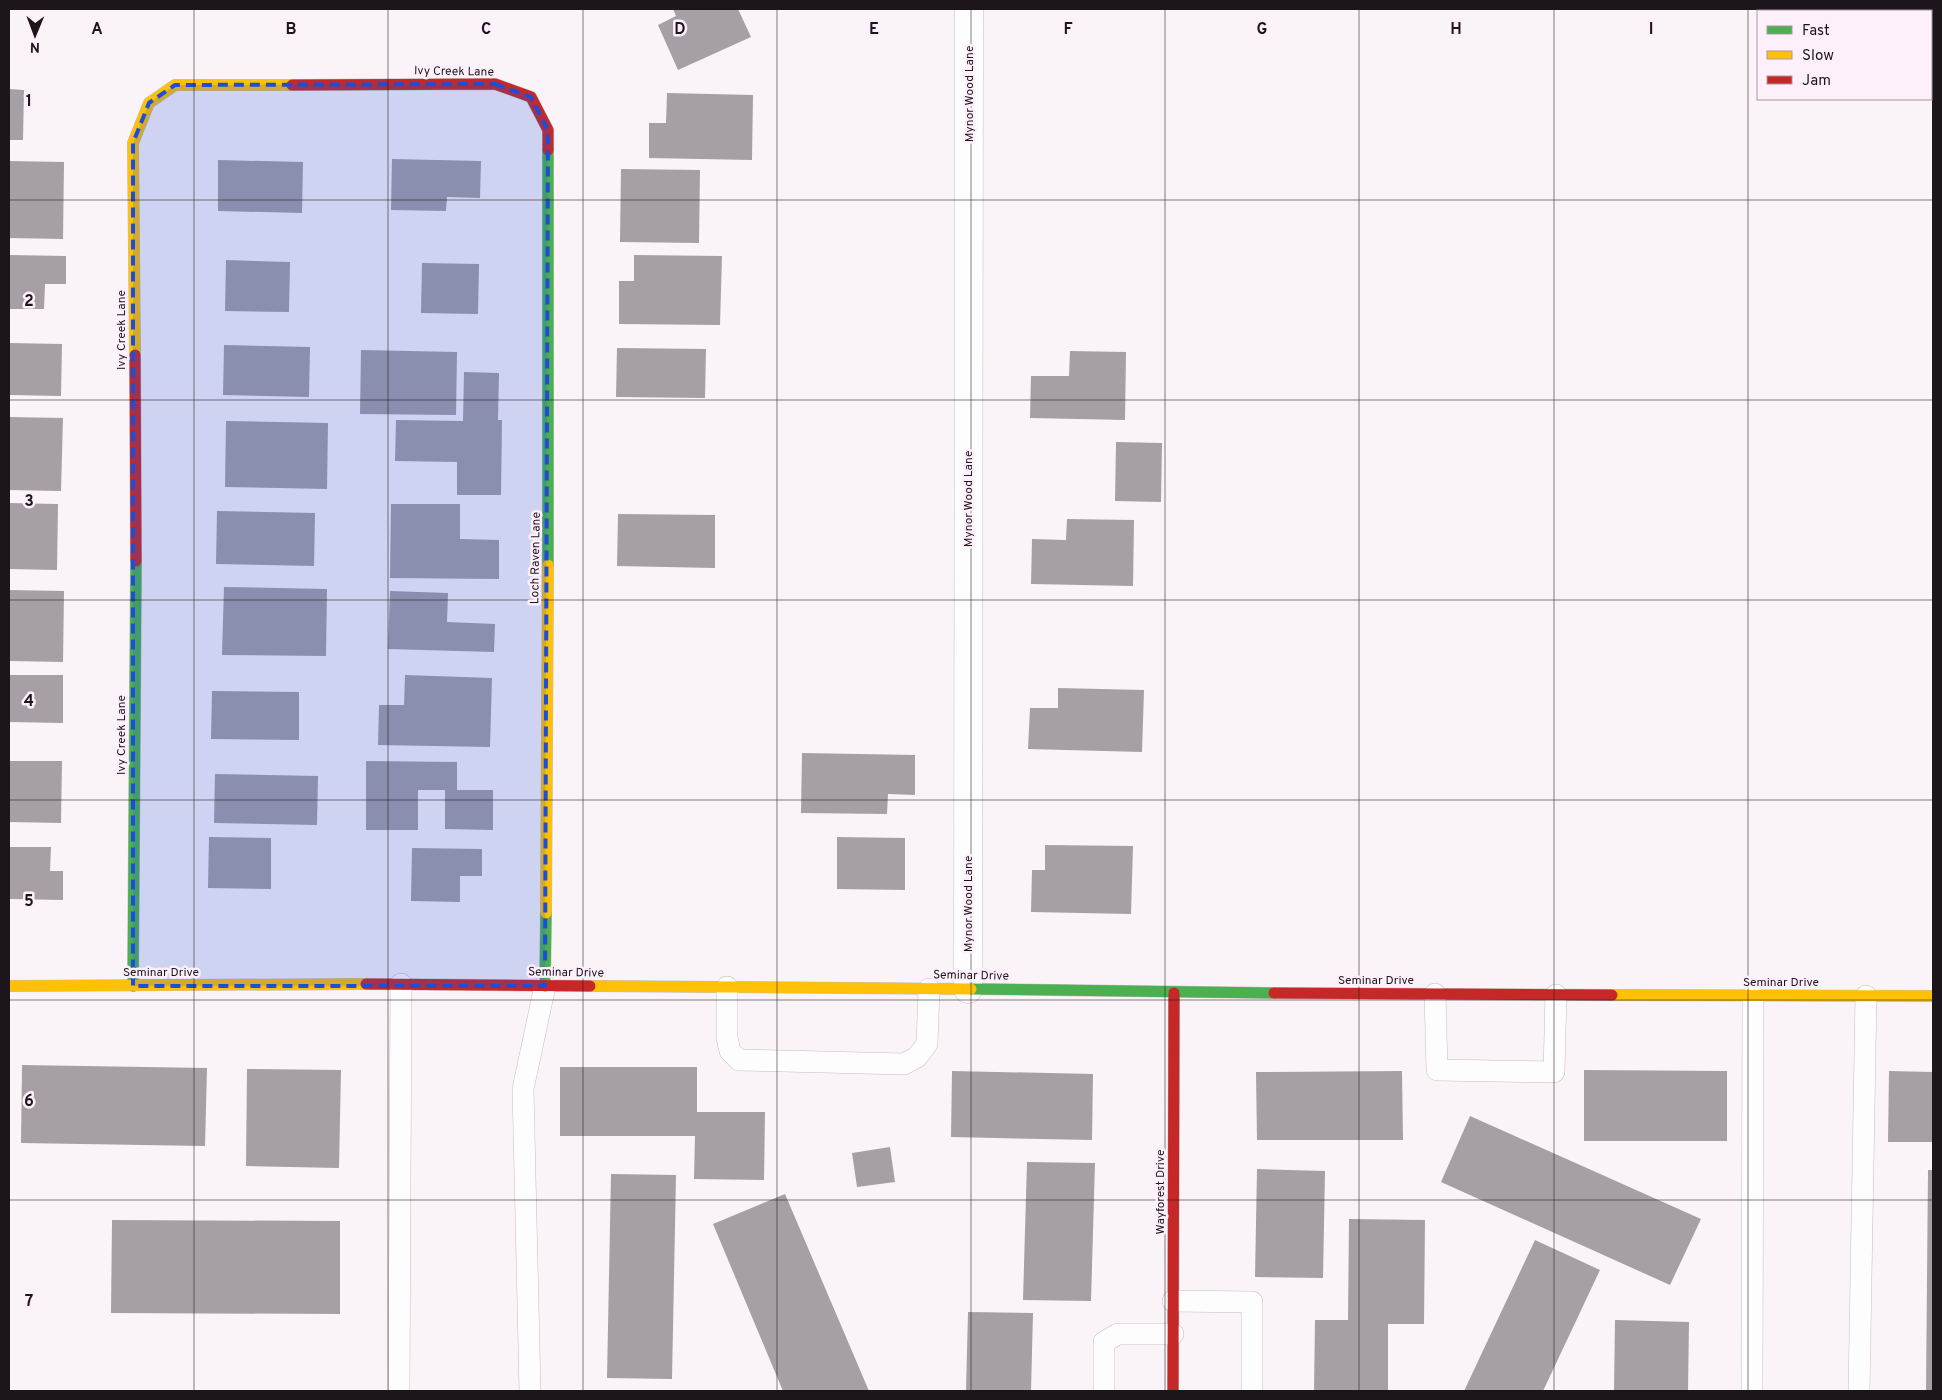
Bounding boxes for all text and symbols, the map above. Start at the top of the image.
north arrow [10,10,60,60]
legend [1757,10,1932,100]
text: A [91,20,103,40]
text: B [285,20,297,40]
text: C [481,20,491,40]
text: D [674,20,686,40]
text: E [869,20,879,40]
text: F [1063,20,1073,40]
text: G [1257,20,1267,40]
text: H [1450,20,1462,40]
text: I [1649,20,1653,40]
text: Fast [1802,22,1830,41]
text: N [30,38,40,55]
street label: Mynor Wood Lane [962,46,978,142]
text: Slow [1802,47,1834,66]
street label: Ivy Creek Lane [414,63,494,81]
text: Jam [1802,72,1831,91]
text: 1 [26,92,32,112]
street label: Ivy Creek Lane [114,290,130,370]
text: 2 [24,292,34,312]
street label: Mynor Wood Lane [961,451,977,547]
text: 3 [24,492,34,512]
street label: Loch Raven Lane [527,512,545,604]
text: 4 [24,692,34,712]
street label: Ivy Creek Lane [114,695,130,775]
street label: Mynor Wood Lane [961,856,977,952]
text: 5 [24,892,34,912]
street label: Seminar Drive [528,964,604,982]
street label: Seminar Drive [123,965,199,981]
street label: Seminar Drive [933,967,1009,985]
street label: Seminar Drive [1338,973,1414,989]
street label: Seminar Drive [1743,975,1819,991]
text: 6 [24,1092,34,1112]
street label: Wayforest Drive [1153,1150,1169,1234]
text: 7 [25,1292,33,1312]

